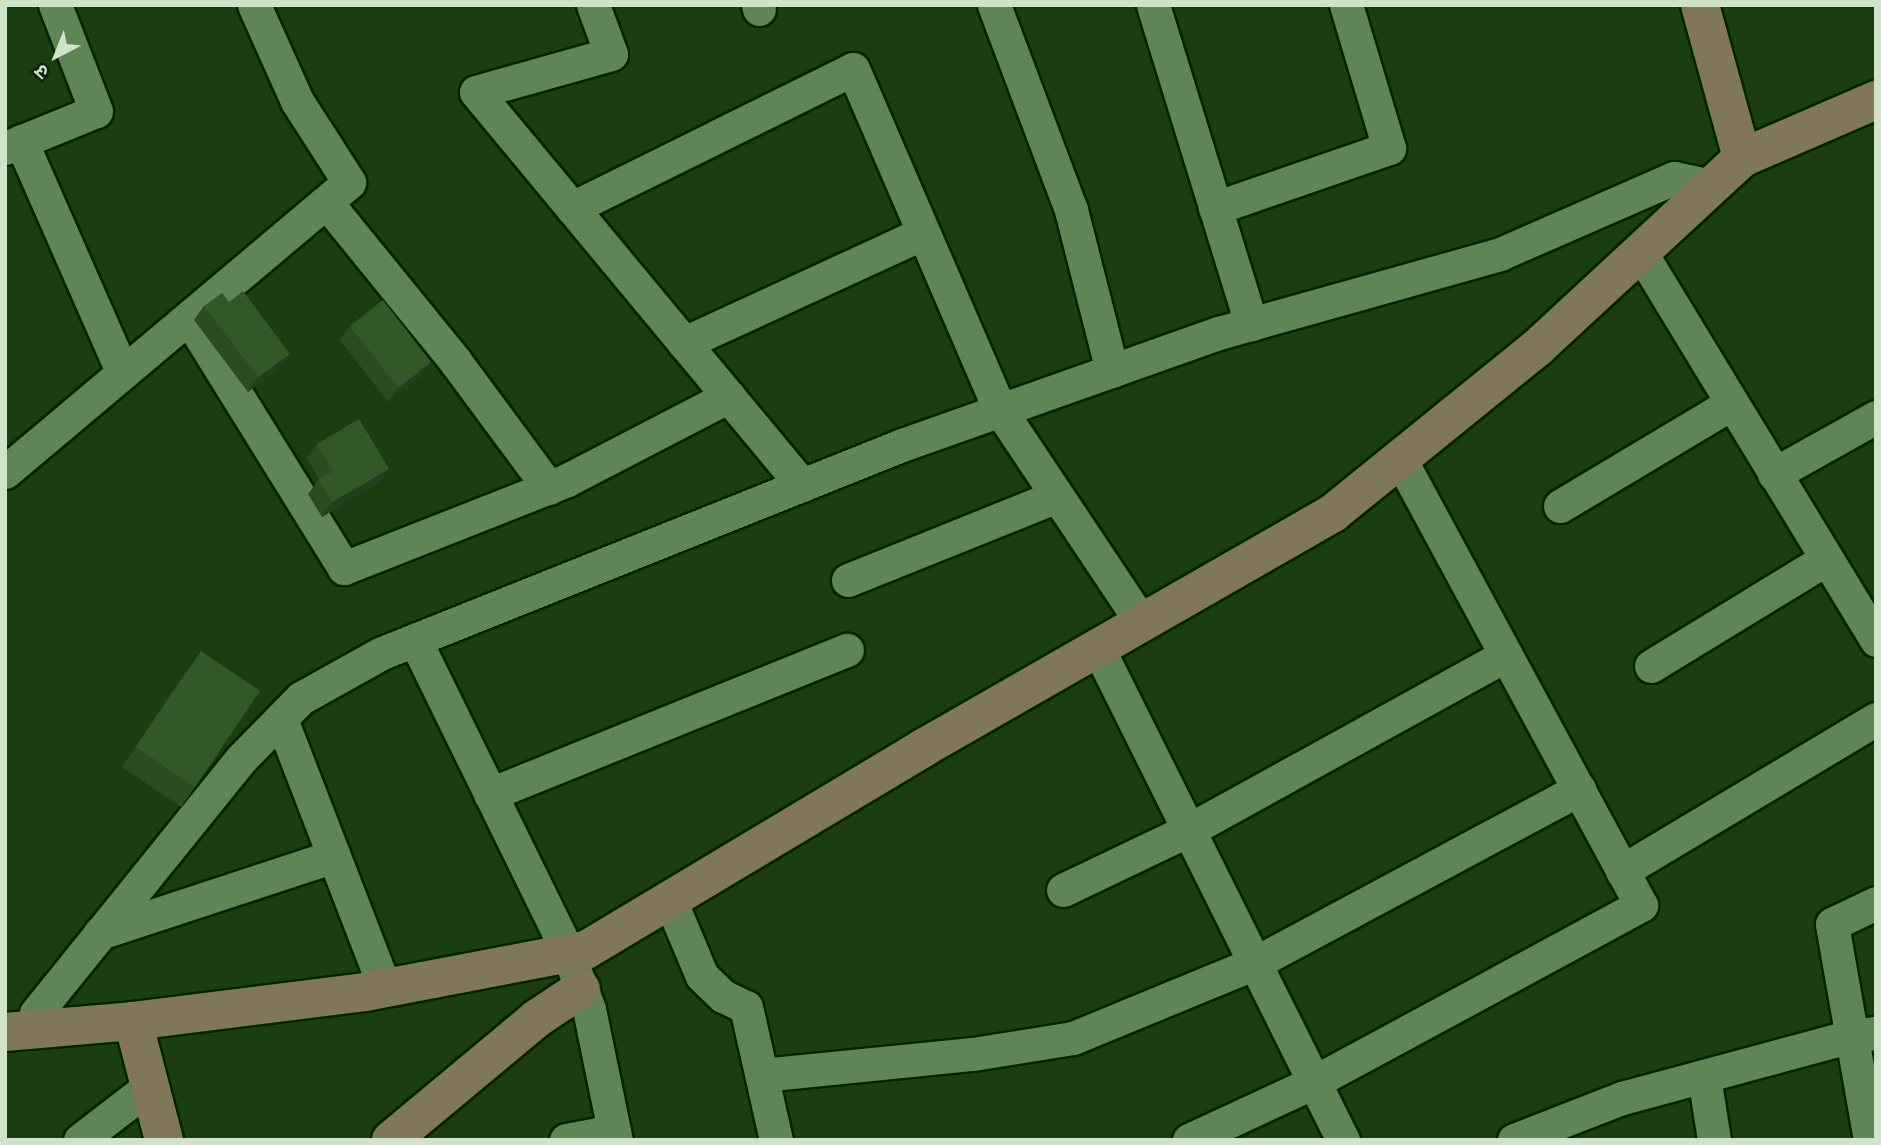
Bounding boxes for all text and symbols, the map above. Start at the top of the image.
north arrow [21,21,91,91]
text: उ [30,60,53,84]

